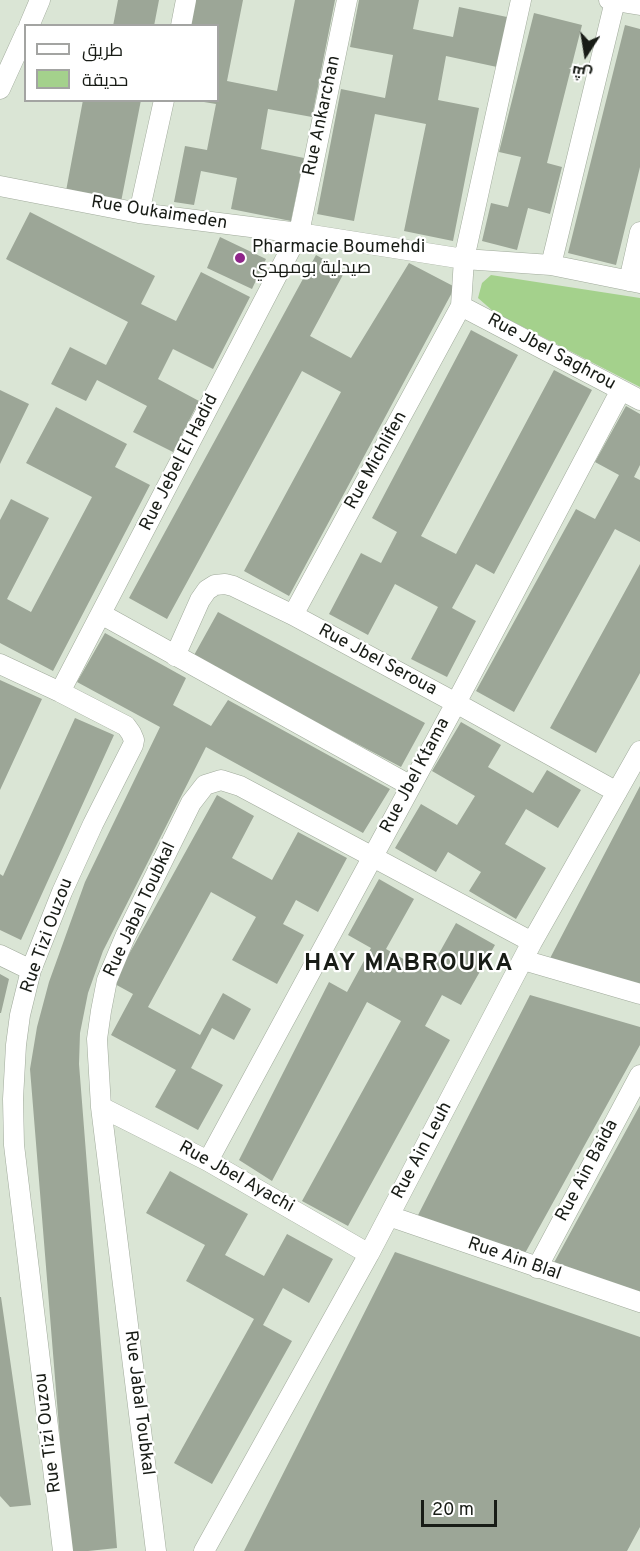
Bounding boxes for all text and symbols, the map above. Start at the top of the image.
legend [24,24,219,102]
north arrow [556,24,616,84]
text: طريق [82,40,123,63]
street label: Rue Ankarchan [300,54,346,178]
text: ش [570,60,594,84]
text: حديقة [82,70,128,93]
street label: Rue Oukaimeden [89,193,229,235]
place label: Pharmacie Boumehdi صيدلية بومهدي [252,237,425,280]
marker: Pharmacie Boumehdi صيدلية بومهدي [233,251,247,265]
street label: Rue Jbel Saghrou [483,310,619,396]
street label: Rue Jebel El Hadid [136,391,224,535]
street label: Rue Michlifen [341,408,413,514]
street label: Rue Jbel Seroua [314,621,440,701]
street label: Rue Jbel Ktama [377,715,455,837]
street label: Rue Jabal Toubkal [100,839,182,981]
street label: Rue Tizi Ouzou [17,875,79,997]
district label: HAY MABROUKA [304,951,514,979]
street label: Rue Ain Leuh [388,1099,458,1203]
street label: Rue Ain Baida [552,1116,624,1226]
street label: Rue Jbel Ayachi [175,1137,297,1219]
street label: Rue Ain Blal [464,1234,564,1286]
street label: Rue Jabal Toubkal [118,1329,158,1477]
street label: Rue Tizi Ouzou [31,1372,67,1494]
scale bar [424,1488,500,1526]
text: 20 m [432,1499,474,1522]

